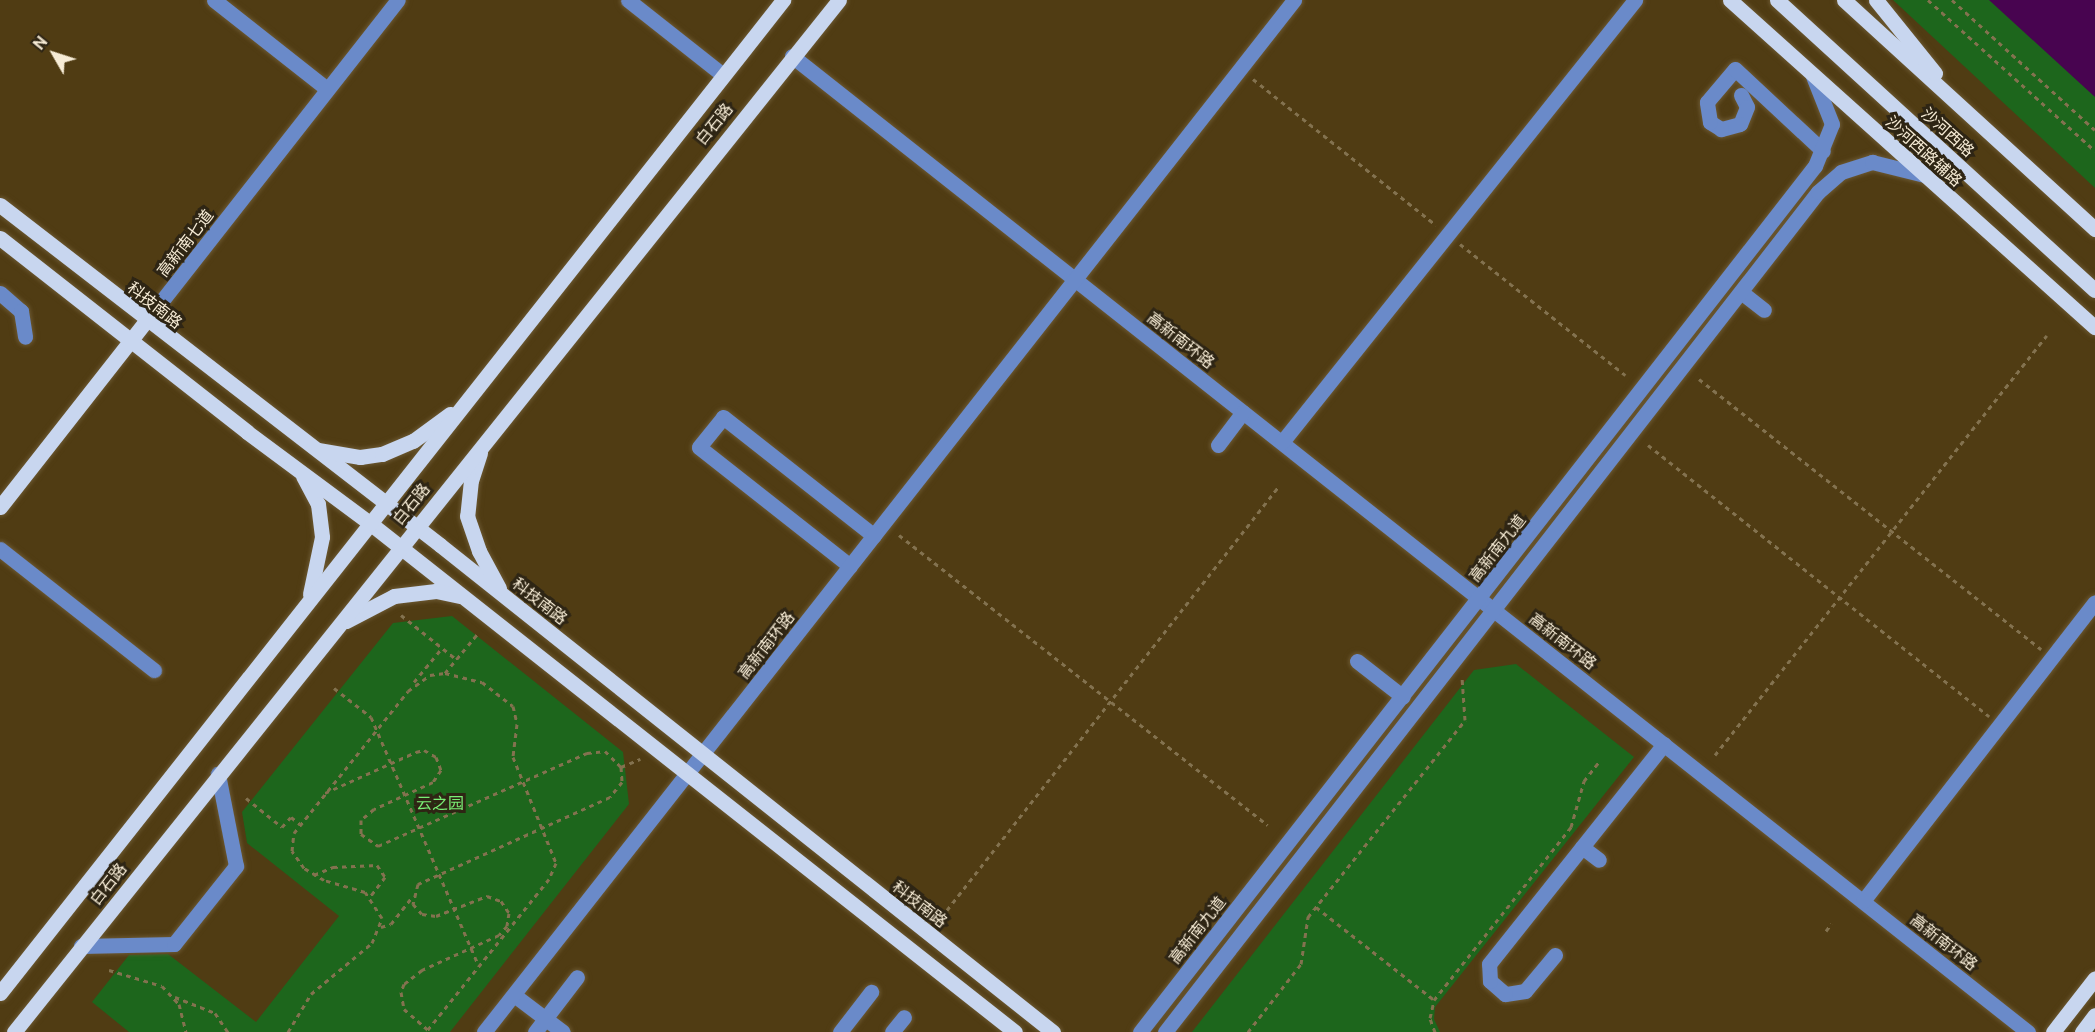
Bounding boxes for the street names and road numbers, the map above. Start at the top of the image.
street label: 白石路 [691,99,737,149]
street label: 沙河西路 [1918,103,1978,161]
street label: 沙河西路辅路 [1882,112,1966,190]
street label: 高新南七道 [153,206,217,280]
street label: 科技南路 [124,278,186,332]
street label: 高新南环路 [1144,308,1218,372]
street label: 白石路 [388,479,434,529]
street label: 高新南九道 [1465,511,1529,585]
street label: 科技南路 [509,574,571,628]
street label: 高新南环路 [734,608,798,682]
street label: 高新南环路 [1526,609,1600,673]
street label: 白石路 [86,859,130,909]
street label: 科技南路 [889,877,951,931]
street label: 高新南九道 [1165,893,1229,967]
street label: 高新南环路 [1907,910,1981,974]

